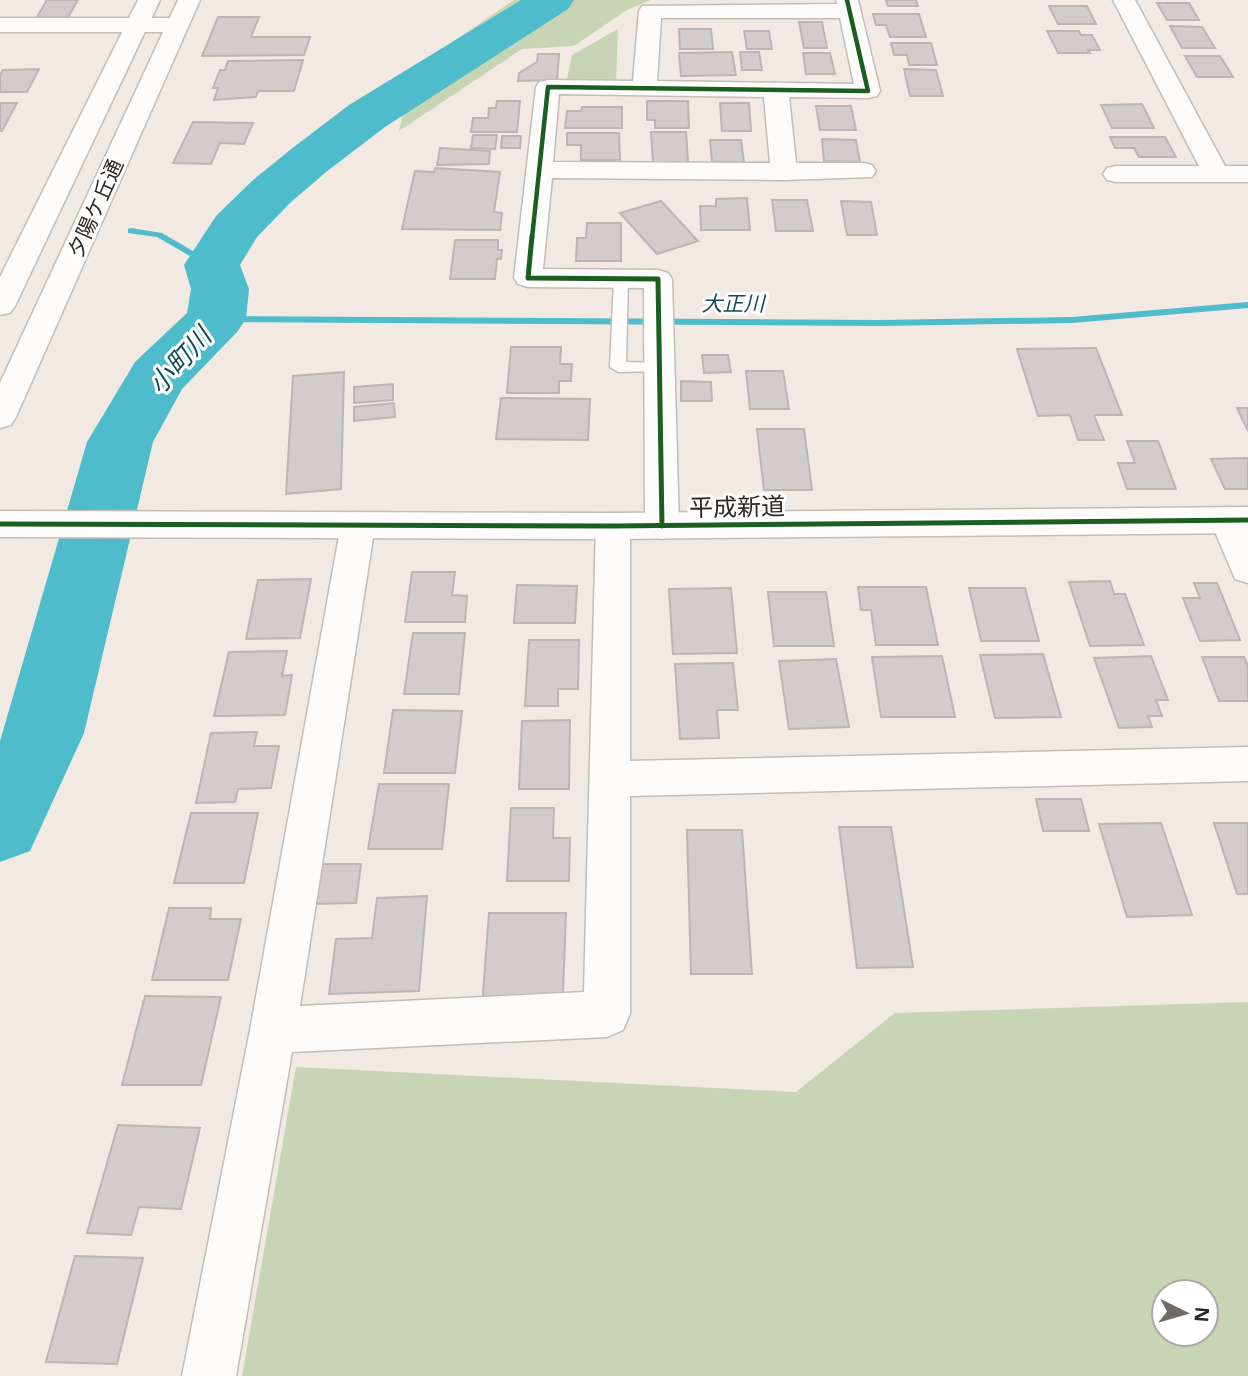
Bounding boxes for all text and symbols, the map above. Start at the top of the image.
street label: 夕陽ケ丘通 [61,154,129,262]
water label: 大正川 [702,289,766,317]
water label: 小町川 [140,317,220,401]
street label: 平成新道 [689,489,785,523]
north arrow [1150,1278,1220,1348]
text: N [1188,1306,1216,1323]

